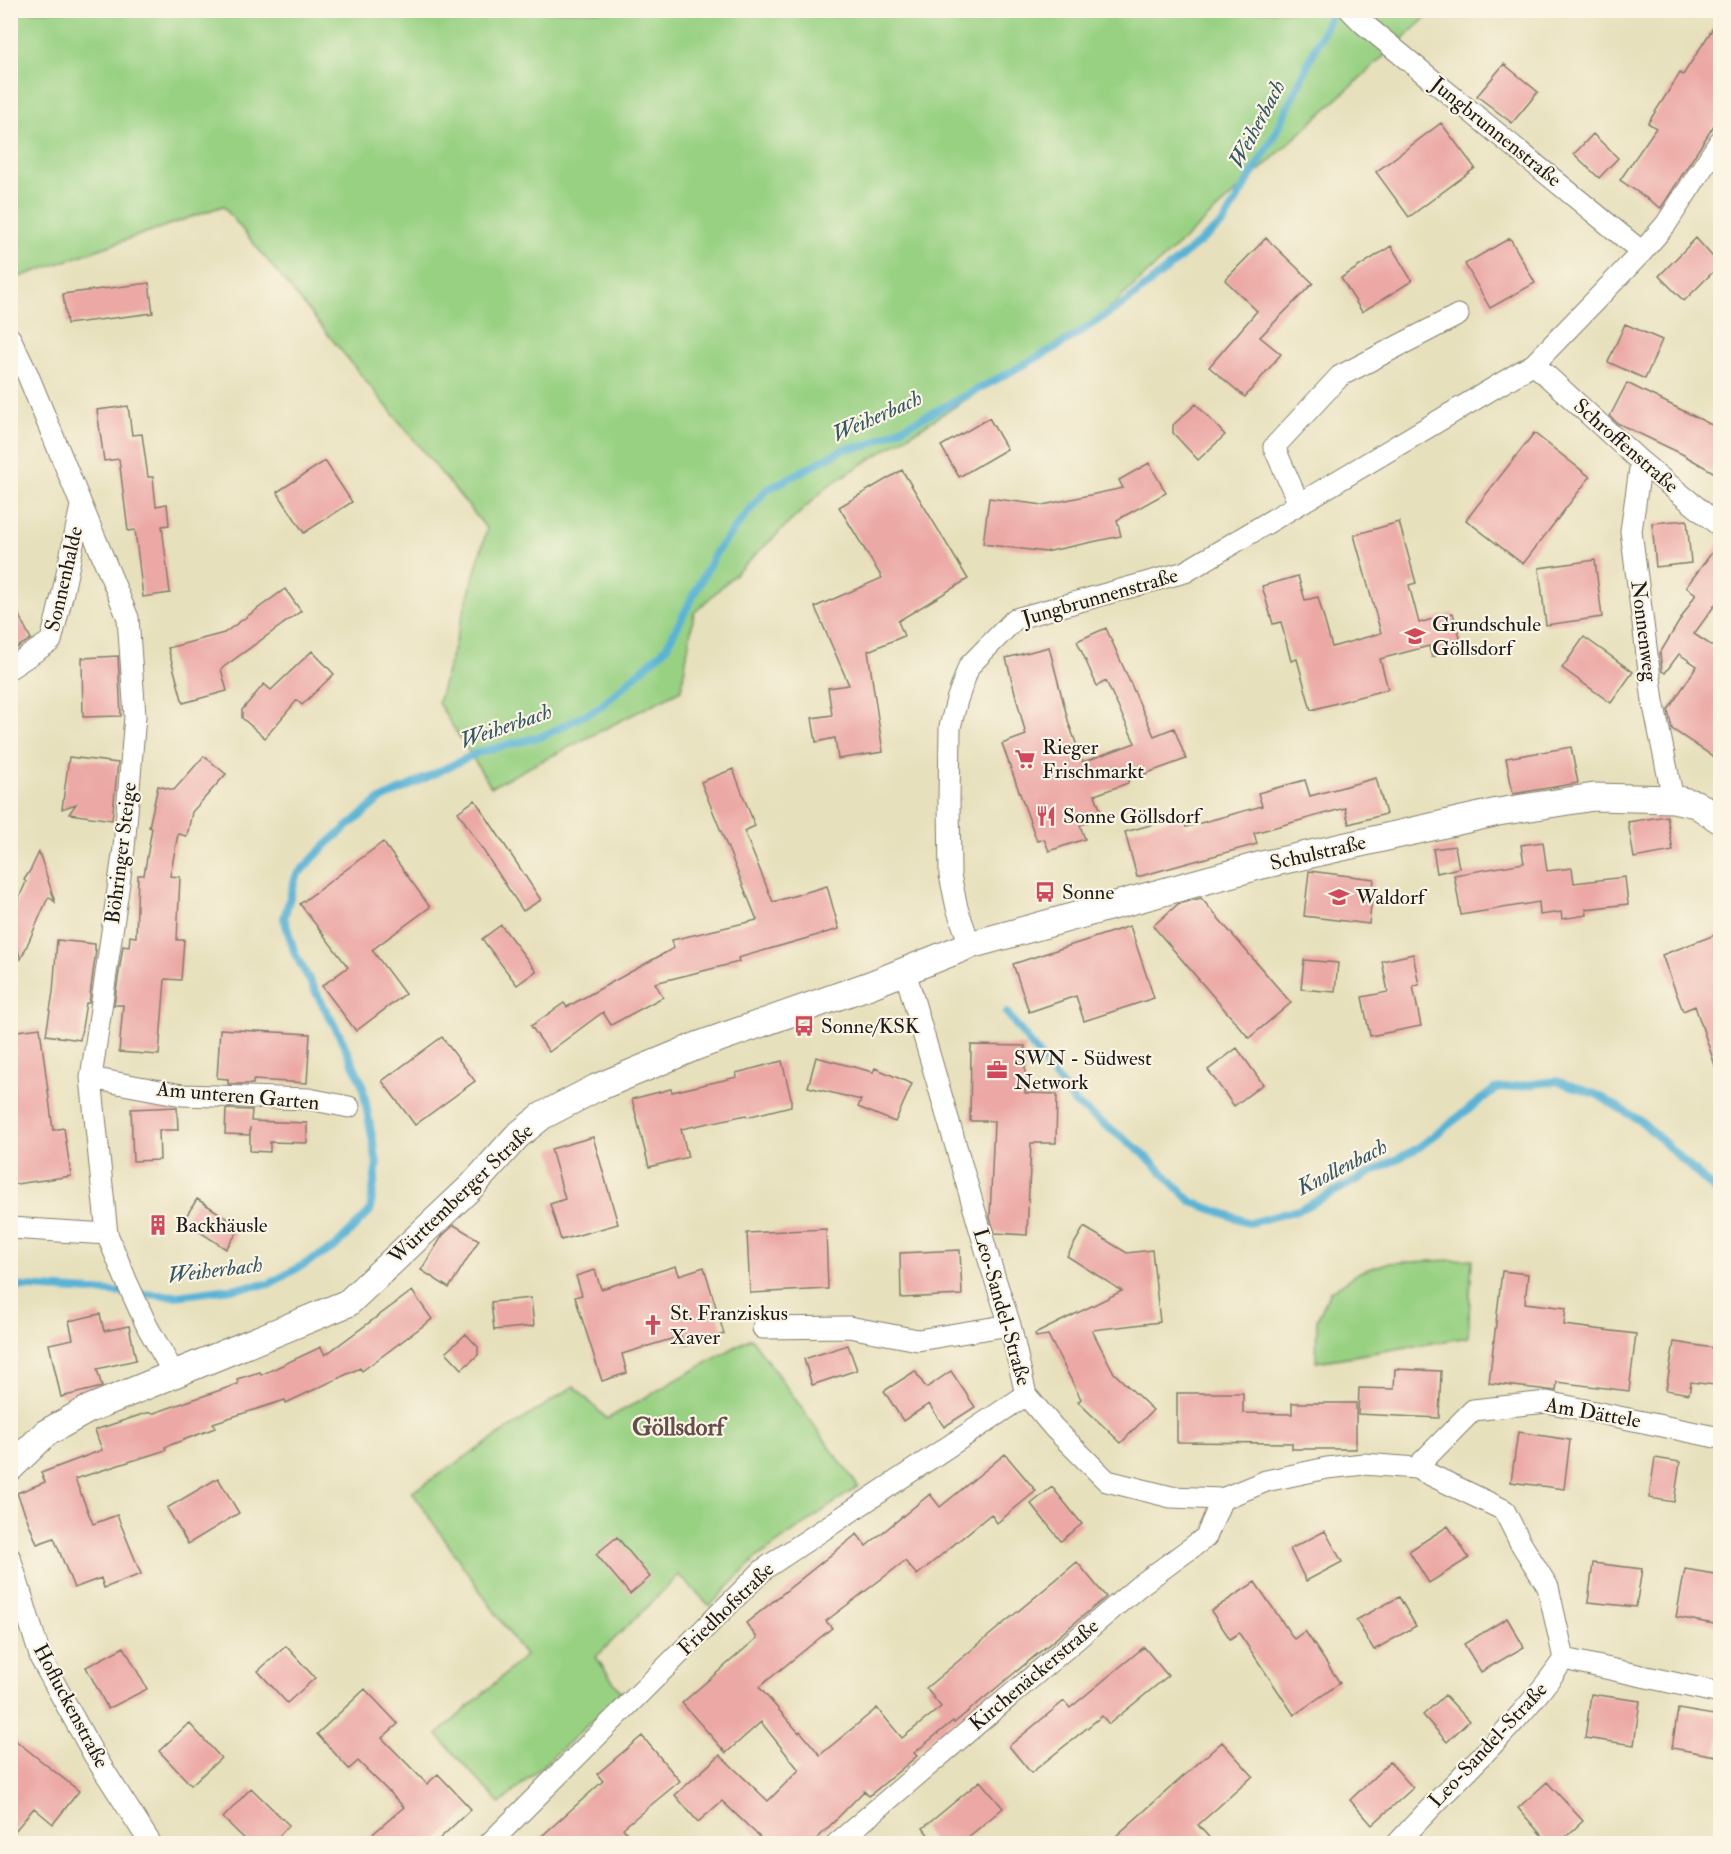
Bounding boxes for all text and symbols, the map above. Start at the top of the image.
street label: Jungbrunnenstraße [1424,70,1567,193]
water label: Weiherbach [1222,75,1292,173]
water label: Weiherbach [828,384,926,448]
street label: Schroffenstraße [1568,393,1685,499]
street label: Sonnenhalde [39,524,89,634]
street label: Jungbrunnenstraße [1018,562,1181,632]
street label: Nonnenweg [1624,579,1664,684]
place label: Grundschule Göllsdorf [1432,611,1541,662]
school or university icon: Grundschule Göllsdorf [1403,624,1427,648]
water label: Weiherbach [456,697,556,755]
place label: Rieger Frischmarkt [1042,734,1144,785]
supermarket icon: Rieger Frischmarkt [1013,747,1037,771]
street label: Böhringer Steige [99,780,143,925]
place label: Sonne Göllsdorf [1063,803,1204,830]
restaurant icon: Sonne Göllsdorf [1034,804,1058,828]
street label: Schulstraße [1267,829,1369,877]
place label: Sonne [1062,879,1114,906]
bus stop icon: Sonne [1033,880,1057,904]
place label: Waldorf [1355,884,1428,911]
school or university icon: Waldorf [1327,885,1351,909]
place label: Sonne/KSK [821,1013,920,1040]
bus stop icon: Sonne/KSK [792,1014,816,1038]
place label: SWN - Südwest Network [1014,1045,1152,1096]
office icon: SWN - Südwest Network [985,1058,1009,1082]
street label: Am unteren Garten [154,1075,321,1117]
street label: Württemberger Straße [382,1118,539,1271]
water label: Knollenbach [1291,1132,1392,1202]
place label: Backhäusle [175,1212,268,1239]
building icon: Backhäusle [146,1213,170,1237]
street label: Leo-Sandel-Straße [967,1225,1037,1389]
water label: Weiherbach [166,1250,264,1290]
place label: St. Franziskus Xaver [670,1300,788,1351]
church icon: St. Franziskus Xaver [641,1313,665,1337]
street label: Am Dättele [1542,1391,1643,1435]
district label: Göllsdorf [632,1412,728,1443]
street label: Friedhofstraße [672,1556,780,1662]
street label: Kirchenäckerstraße [964,1613,1105,1737]
street label: Hofluckenstraße [27,1639,115,1773]
street label: Leo-Sandel-Straße [1423,1676,1553,1814]

